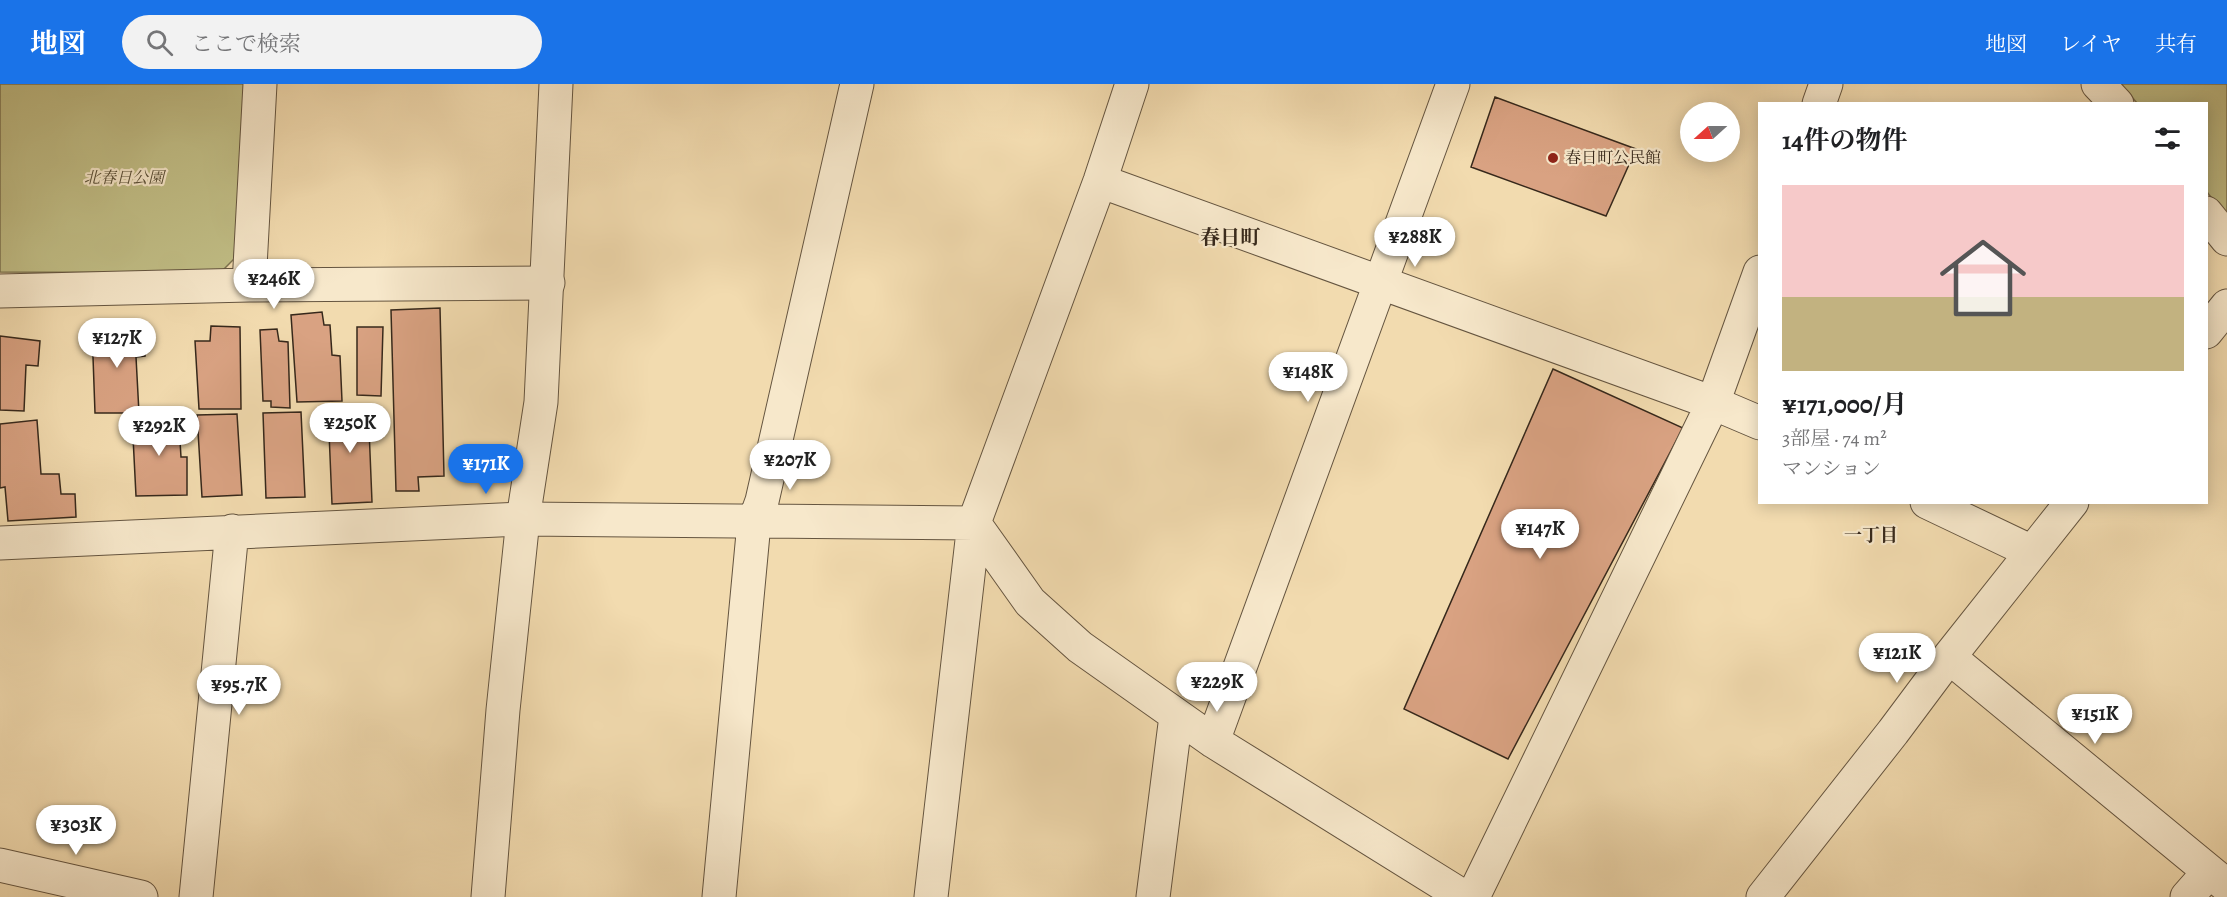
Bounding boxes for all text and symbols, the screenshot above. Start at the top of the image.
search box [122,15,542,69]
text: 地図 [30,25,86,63]
icon: search [143,26,176,59]
text: ここで検索 [191,29,301,59]
text: 地図 [1985,30,2027,58]
text: レイヤ [2060,30,2122,58]
text: 共有 [2155,30,2197,58]
north arrow [1680,102,1740,162]
map controls [1680,102,1740,162]
icon: filters [2151,122,2184,155]
text: 14件の物件 [1782,123,1908,158]
place label: 春日町公民館 [1565,147,1661,169]
marker: 春日町公民館 [1546,151,1560,165]
park label: 北春日公園 [84,167,167,189]
pin: ¥288K [1373,217,1457,268]
text: ¥288K [1388,223,1442,250]
district label: 春日町 [1200,224,1261,251]
icon: home [1929,224,2037,332]
pin: ¥246K [232,259,316,310]
text: ¥246K [247,265,301,292]
pin: ¥127K [75,318,159,369]
text: ¥127K [92,324,142,351]
pin: ¥148K [1266,352,1350,403]
text: ¥148K [1283,358,1333,385]
text: ¥171,000/月 [1782,387,1907,422]
pin: ¥250K [308,403,392,454]
pin: ¥292K [117,406,201,457]
text: ¥250K [324,409,376,436]
text: ¥292K [132,412,186,439]
text: 3部屋 · 74 m² [1782,425,1887,452]
pin: ¥207K [748,440,832,491]
pin: ¥171K [444,444,528,495]
text: ¥207K [764,446,816,473]
text: ¥171K [462,450,510,477]
text: マンション [1782,455,1881,482]
pin: ¥147K [1498,509,1582,560]
text: ¥147K [1515,515,1565,542]
district label: 一丁目 [1844,523,1898,547]
pin: ¥121K [1855,633,1939,684]
text: ¥121K [1873,639,1921,666]
pin: ¥229K [1175,662,1259,713]
pin: ¥95.7K [190,665,288,716]
text: ¥229K [1190,668,1244,695]
text: ¥95.7K [211,671,267,698]
pin: ¥151K [2053,694,2137,745]
text: ¥151K [2071,700,2119,727]
pin: ¥303K [34,805,118,856]
text: ¥303K [50,811,102,838]

